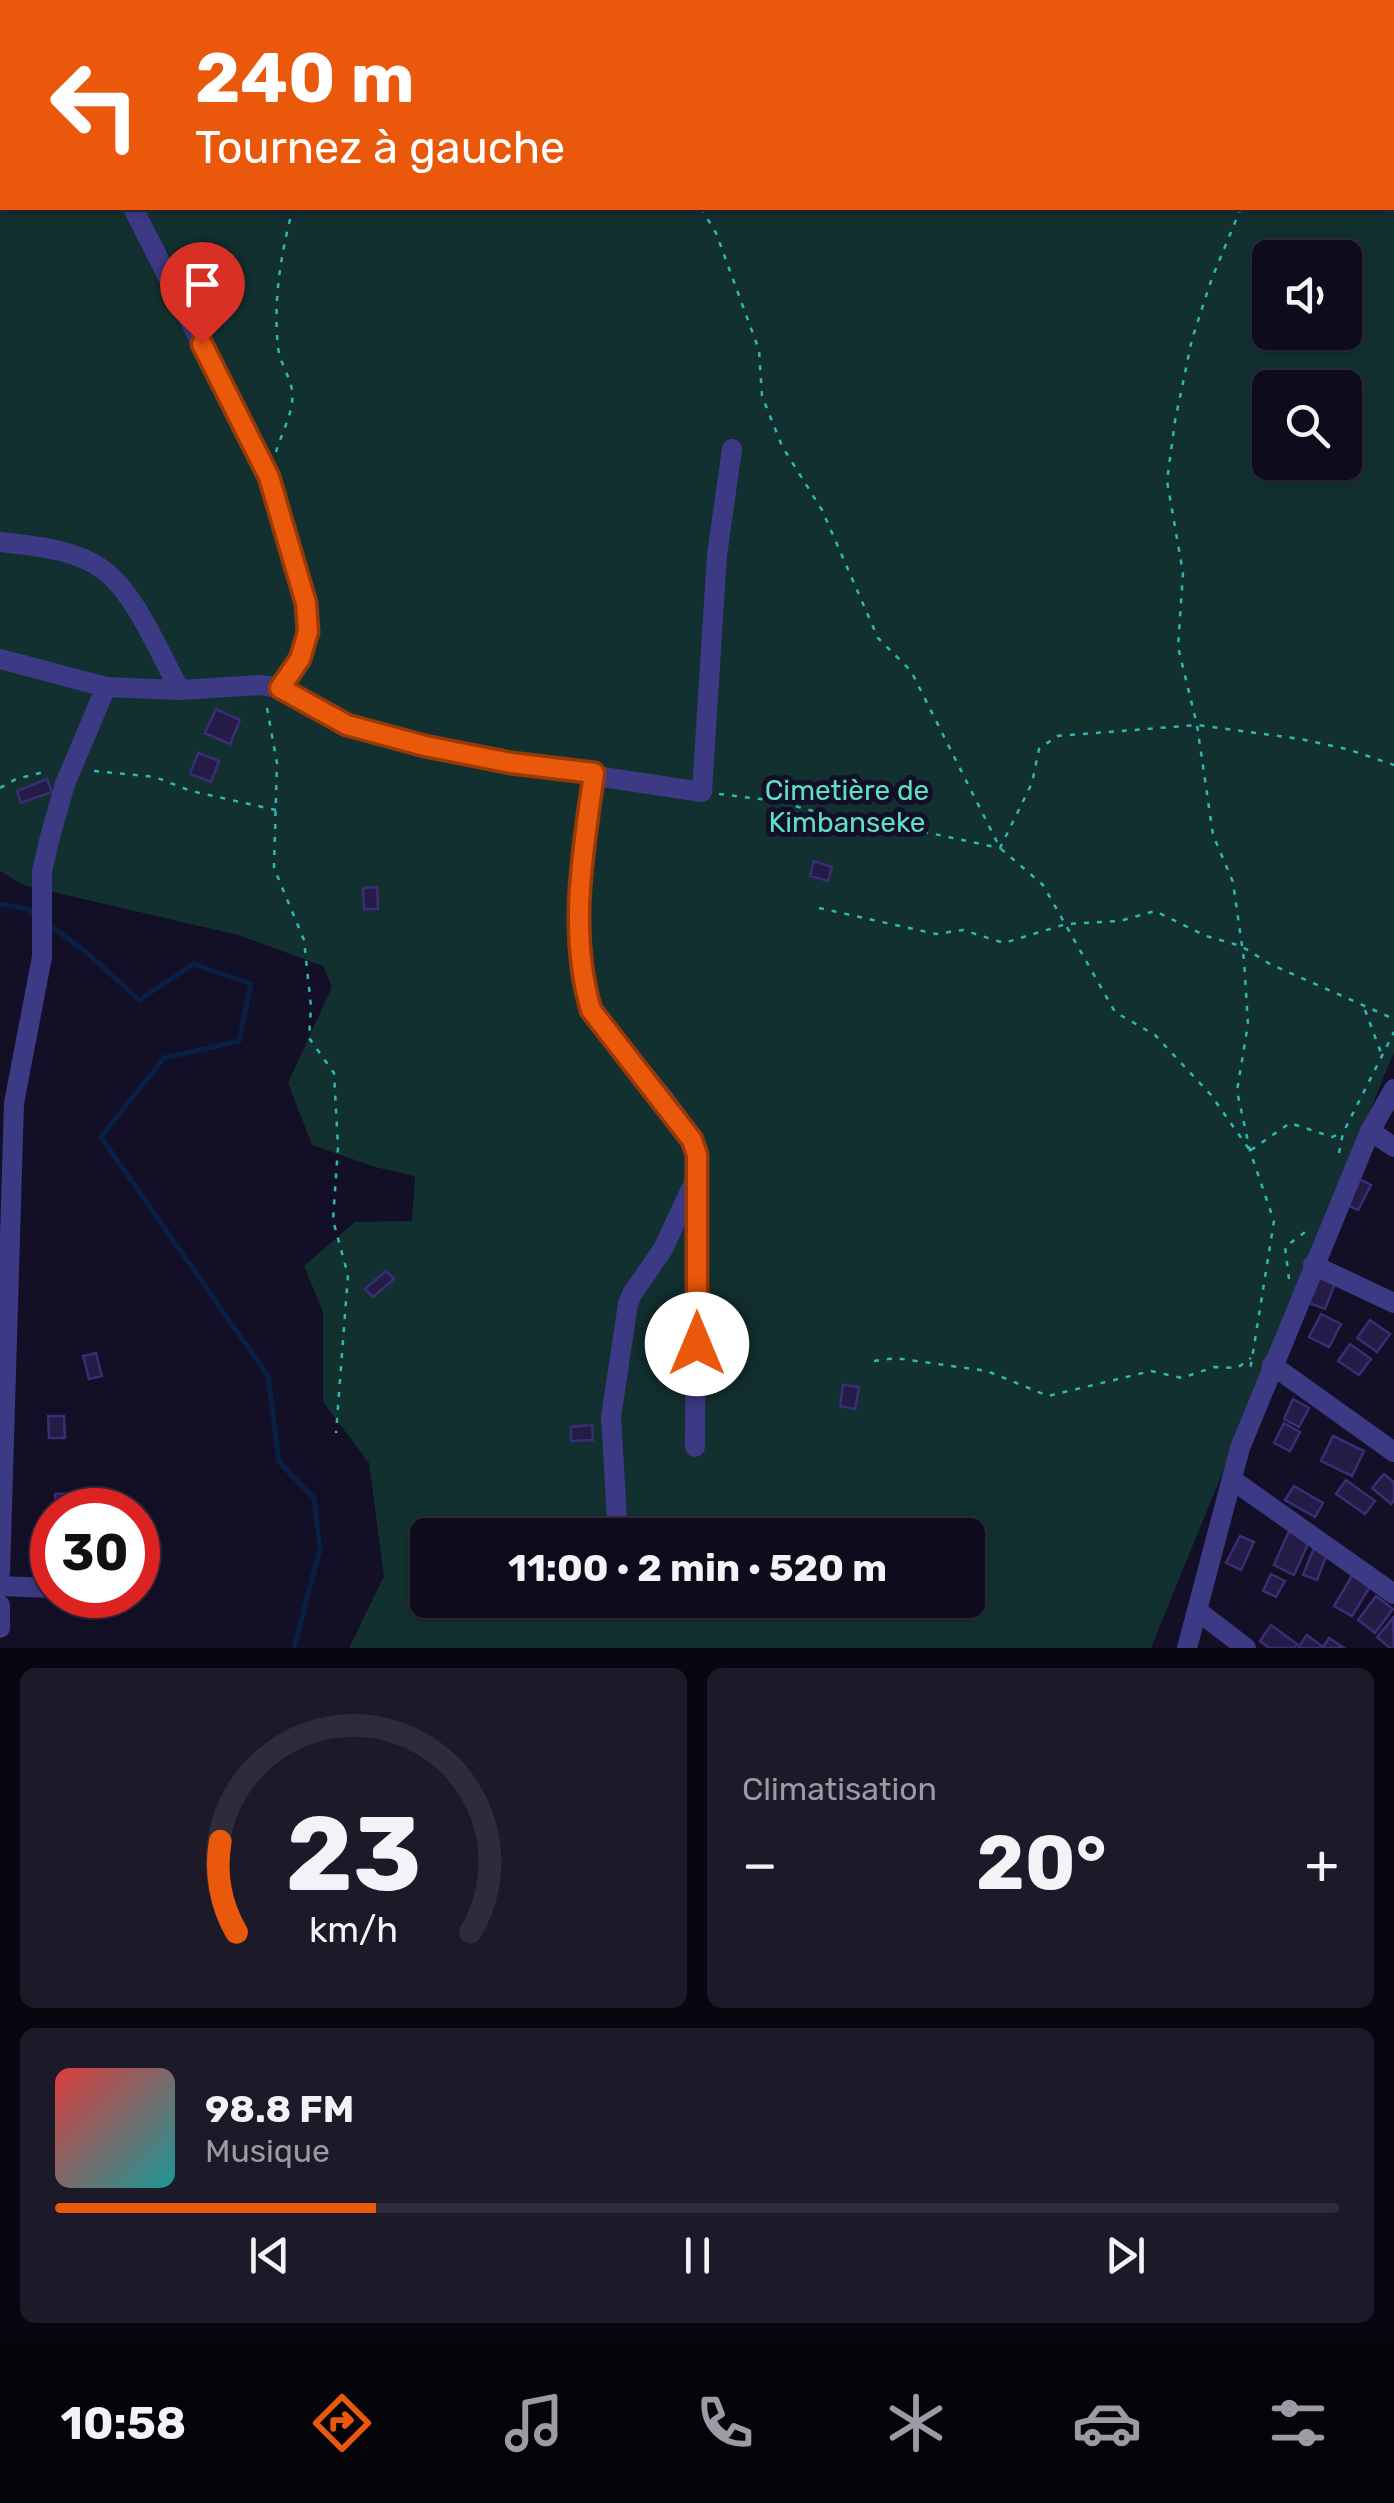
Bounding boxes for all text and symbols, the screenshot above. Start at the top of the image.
text: 240 m [195,37,415,120]
icon: left [30,40,160,170]
text: Tournez à gauche [195,121,565,174]
map controls [1252,240,1362,480]
button: sound [1252,240,1362,350]
pin [160,242,245,345]
icon: arrive [175,257,230,312]
button: search [1252,370,1362,480]
park label: Cimetière de Kimbanseke [765,774,929,839]
position arrow [645,1292,749,1396]
speed limit sign: 30 [30,1488,160,1618]
text: 11:00 · 2 min · 520 m [508,1545,887,1591]
text: Climatisation [742,1770,937,1808]
text: 23 [285,1793,422,1916]
text: 20° [976,1819,1107,1908]
text: − [742,1832,778,1897]
text: + [1305,1832,1339,1897]
text: km/h [309,1909,398,1951]
text: 98.8 FM [205,2086,354,2132]
text: Musique [205,2132,330,2170]
icon: previous [242,2228,297,2283]
icon: pause [670,2228,725,2283]
icon: next [1098,2228,1153,2283]
icon: directions [307,2388,377,2458]
icon: music [499,2388,569,2458]
icon: phone [690,2388,760,2458]
icon: climate [881,2388,951,2458]
icon: car [1072,2388,1142,2458]
icon: filters [1263,2388,1333,2458]
text: 10:58 [61,2397,186,2450]

